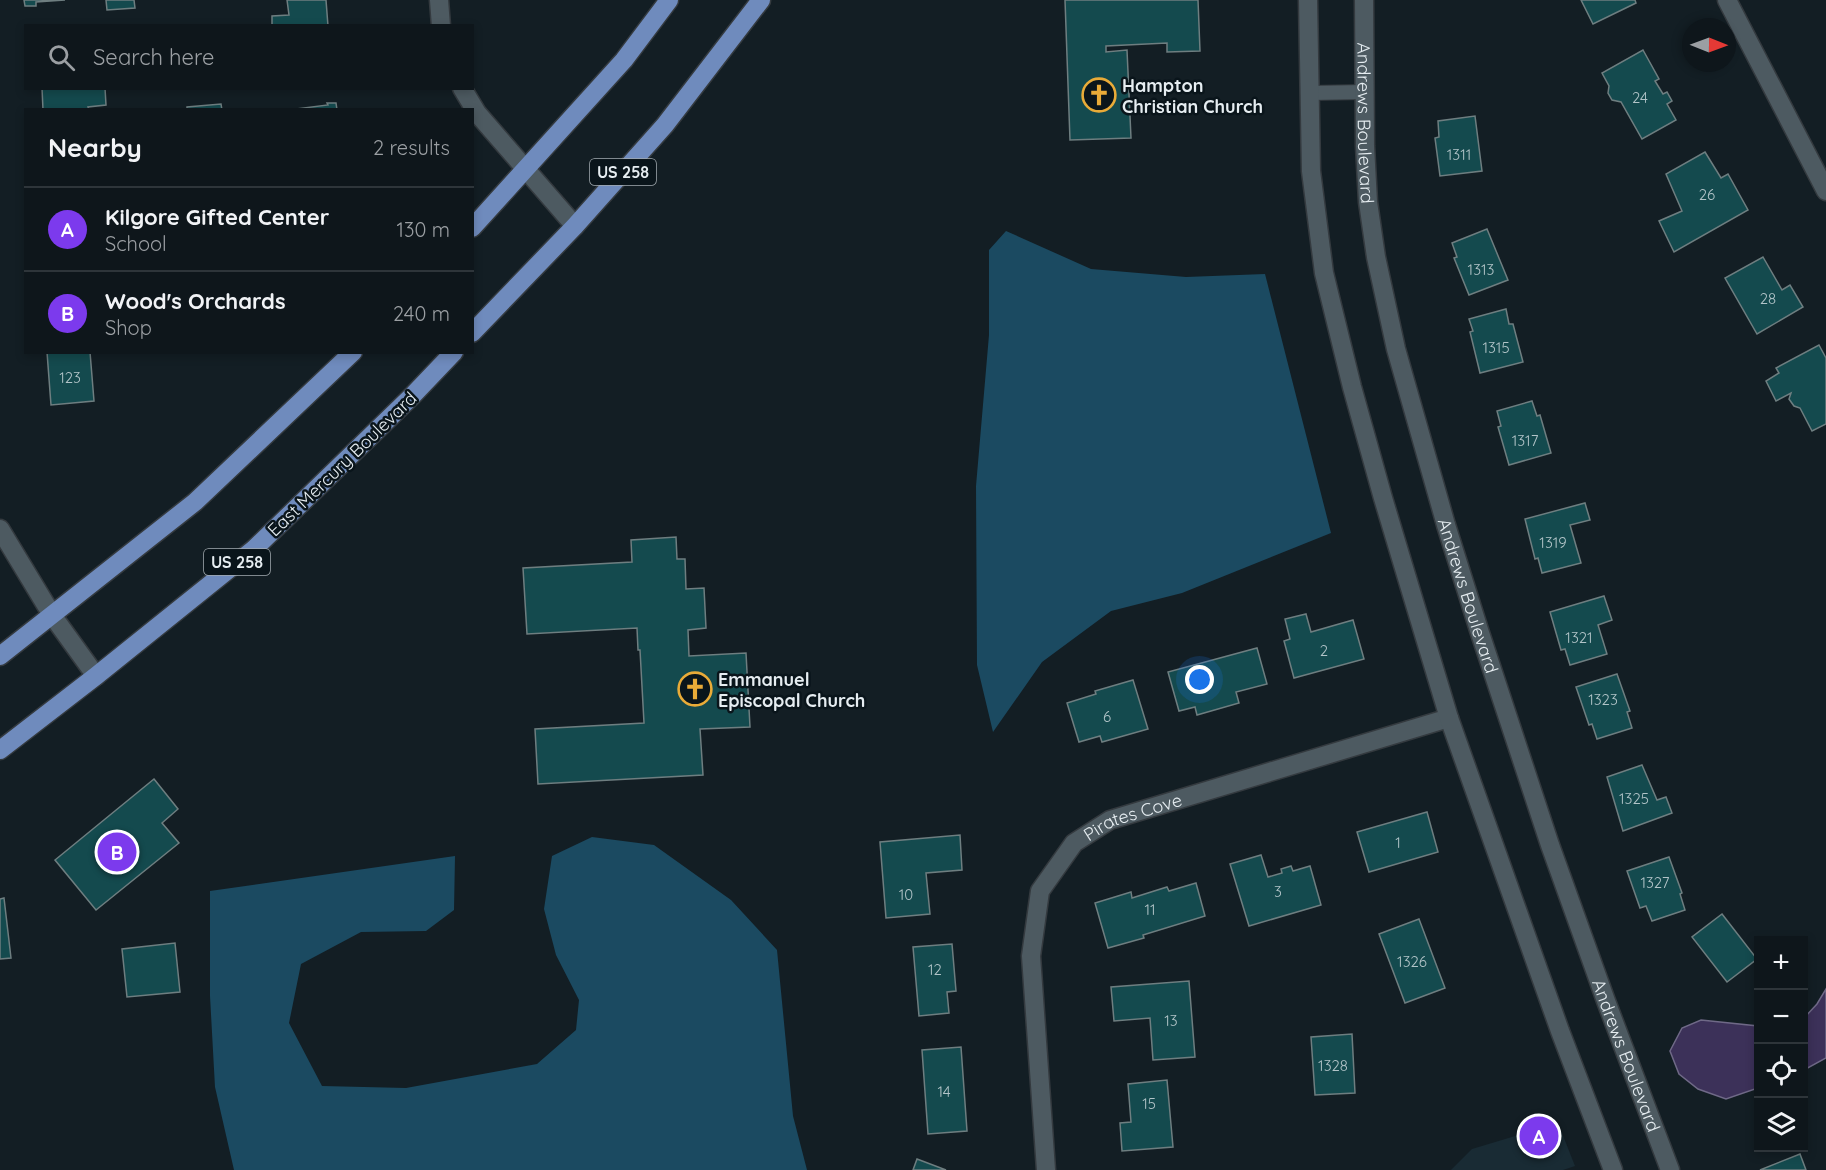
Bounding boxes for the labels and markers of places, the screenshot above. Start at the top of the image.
place label: Hampton Christian Church [1122,74,1263,118]
church icon: Hampton Christian Church [1081,77,1117,113]
place label: Emmanuel Episcopal Church [718,668,865,712]
church icon: Emmanuel Episcopal Church [677,671,713,707]
pin: B [98,830,136,874]
pin: A [1520,1114,1558,1158]

